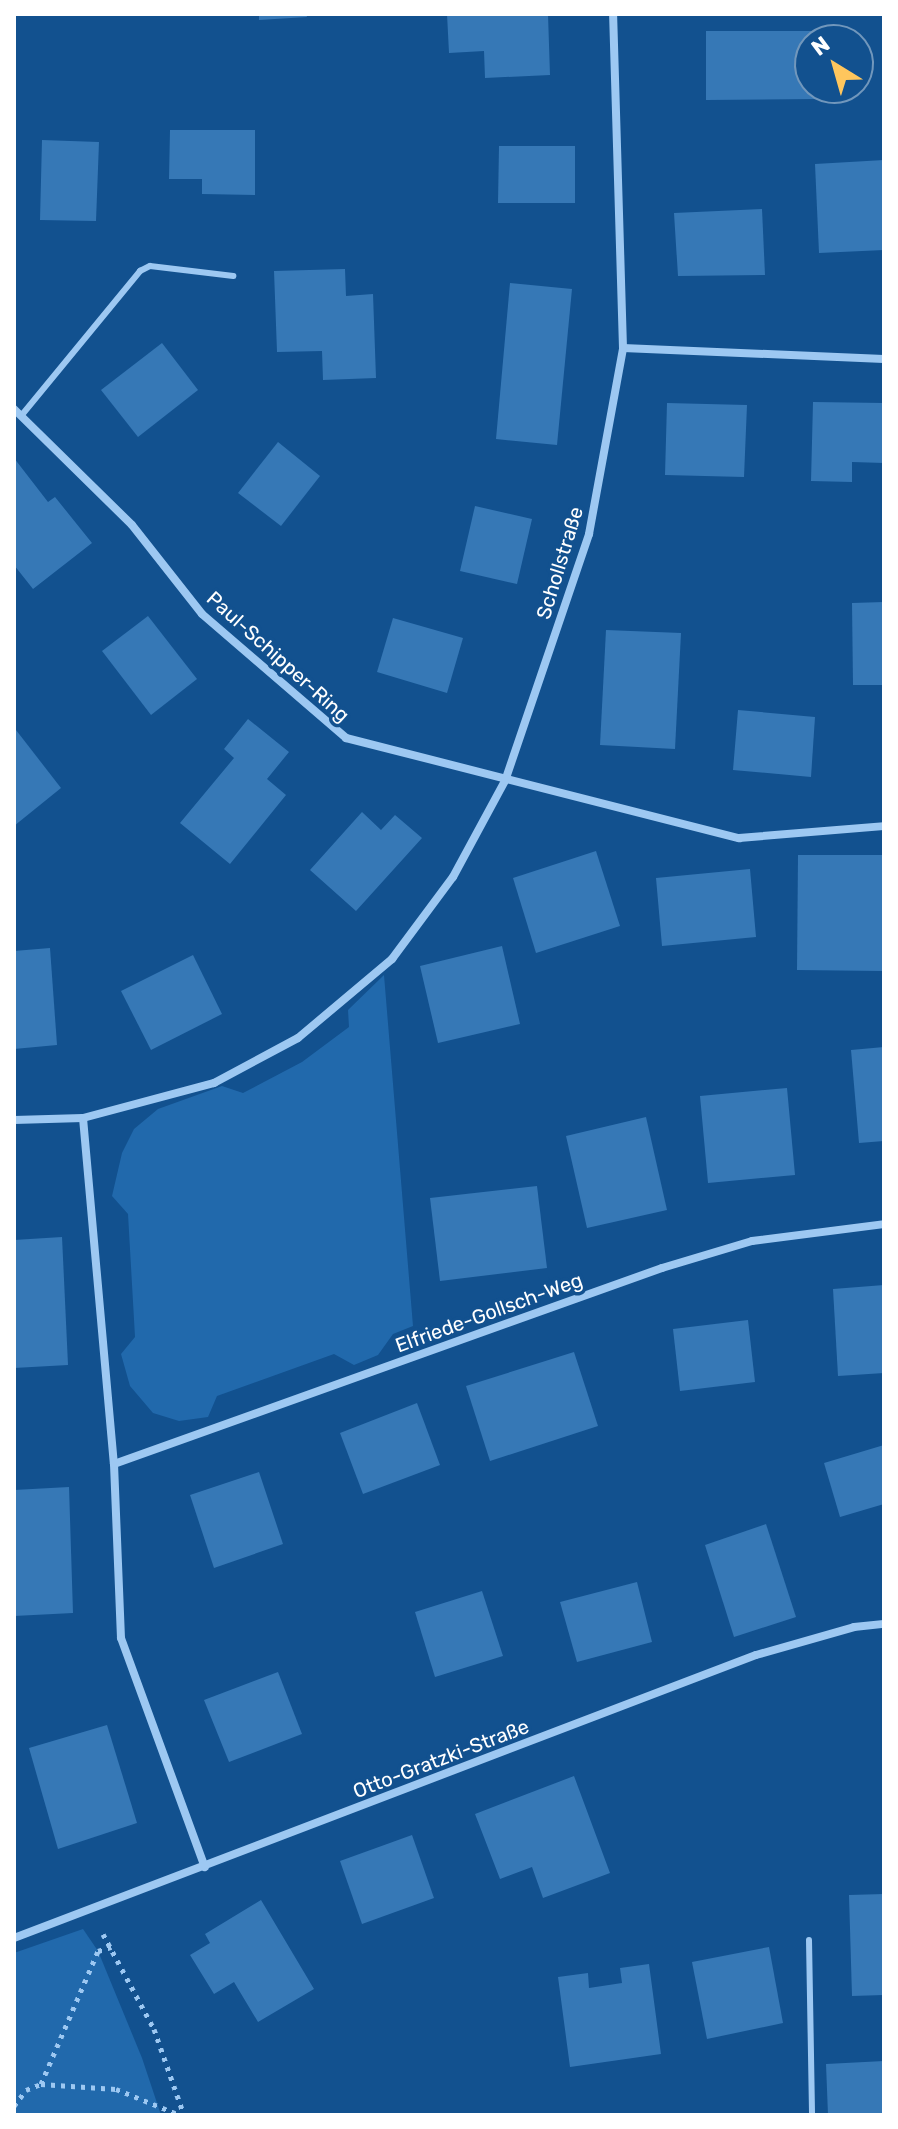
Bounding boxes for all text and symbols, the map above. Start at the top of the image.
north arrow [794,24,874,104]
text: N [806,30,835,62]
street label: Schollstraße [532,504,588,622]
street label: Paul-Schipper-Ring [202,587,354,727]
street label: Elfriede-Gollsch-Weg [392,1268,586,1358]
street label: Otto-Gratzki-Straße [350,1714,532,1804]

